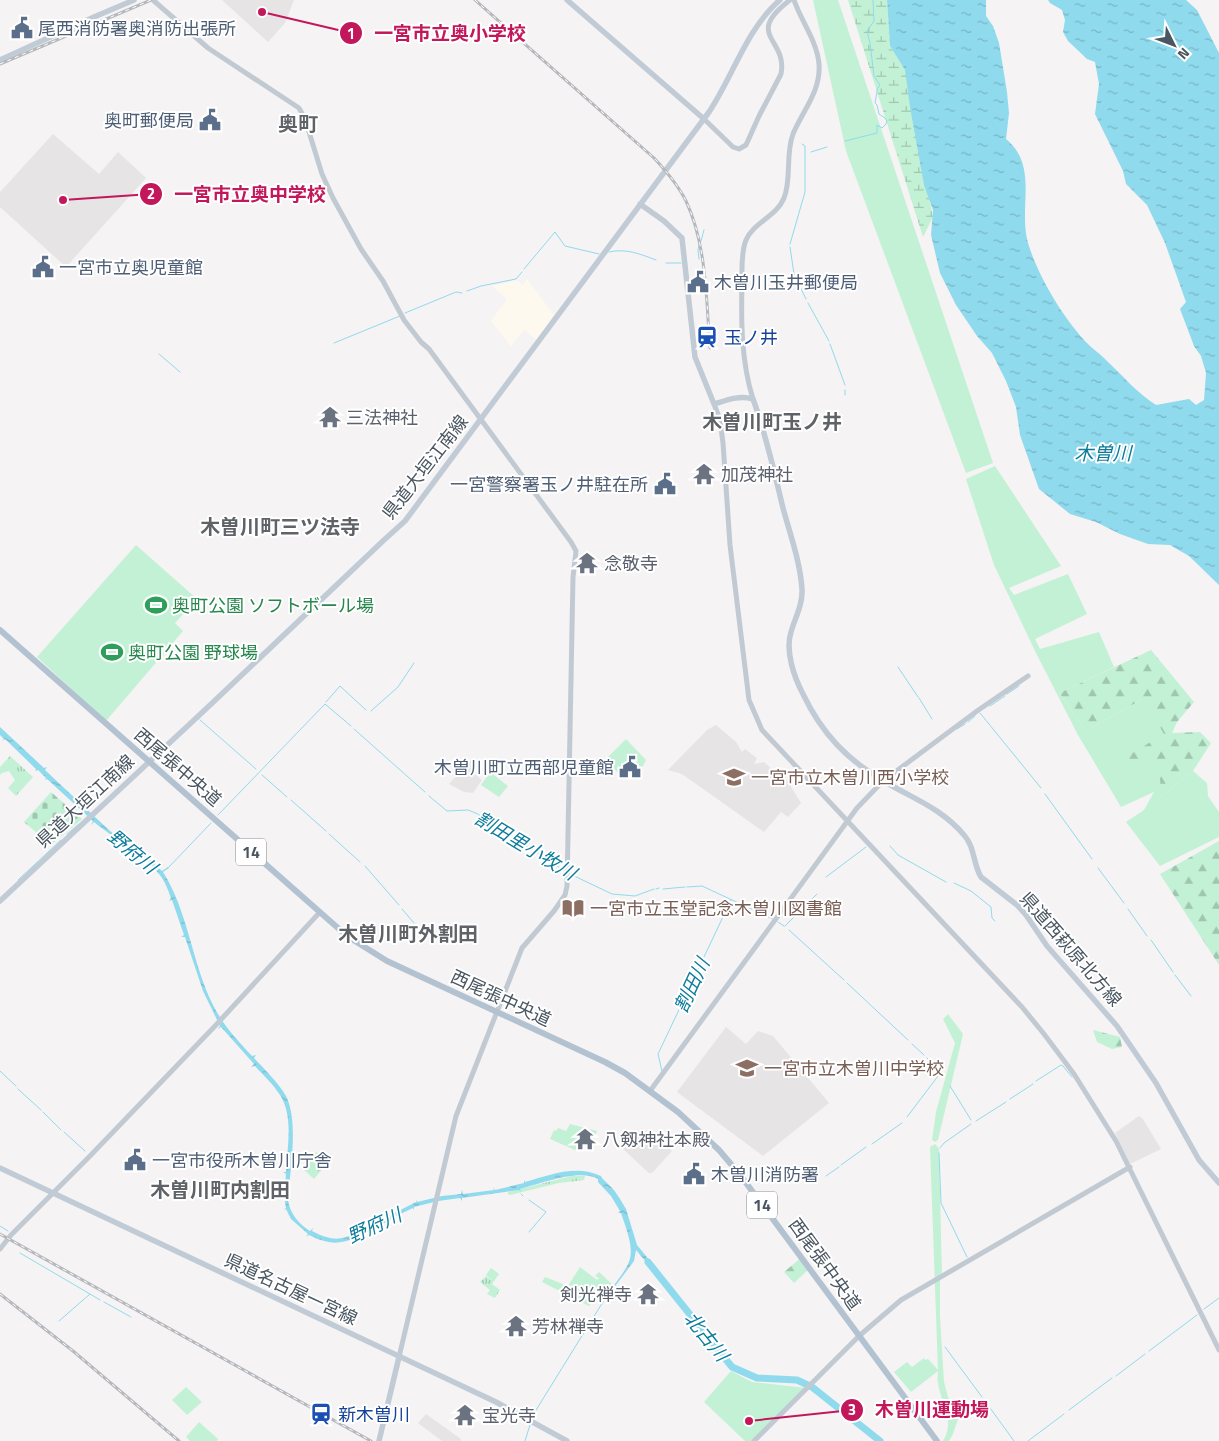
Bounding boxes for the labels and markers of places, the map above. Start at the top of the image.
public building icon: 尾西消防署奥消防出張所 [9,15,35,41]
place label: 尾西消防署奥消防出張所 [38,15,236,42]
callout: 一宮市立奥小学校 [339,16,536,50]
place label: 奥町郵便局 [104,107,194,134]
public building icon: 奥町郵便局 [197,107,223,133]
callout: 一宮市立奥中学校 [139,177,336,211]
public building icon: 一宮市立奥児童館 [30,254,56,280]
place label: 一宮市立奥児童館 [59,254,203,281]
public building icon: 木曽川玉井郵便局 [685,269,711,295]
place label: 木曽川玉井郵便局 [714,269,858,296]
station icon: 玉ノ井 [694,324,720,350]
place label: 玉ノ井 [724,324,778,351]
temple icon: 三法神社 [317,404,343,430]
place label: 三法神社 [346,404,418,431]
temple icon: 加茂神社 [691,461,717,487]
place label: 加茂神社 [721,461,793,488]
place label: 一宮警察署玉ノ井駐在所 [450,471,648,498]
public building icon: 一宮警察署玉ノ井駐在所 [652,471,678,497]
temple icon: 念敬寺 [574,550,600,576]
place label: 念敬寺 [604,550,658,577]
sports icon: 奥町公園 ソフトボール場 [143,592,169,618]
place label: 奥町公園 ソフトボール場 [172,592,374,619]
sports icon: 奥町公園 野球場 [99,639,125,665]
place label: 奥町公園 野球場 [128,639,258,666]
place label: 木曽川町立西部児童館 [434,754,614,781]
public building icon: 木曽川町立西部児童館 [617,754,643,780]
school or university icon: 一宮市立木曽川西小学校 [721,764,747,790]
place label: 一宮市立木曽川西小学校 [751,764,949,791]
library icon: 一宮市立玉堂記念木曽川図書館 [560,895,586,921]
place label: 一宮市立玉堂記念木曽川図書館 [590,895,842,922]
school or university icon: 一宮市立木曽川中学校 [734,1055,760,1081]
place label: 一宮市立木曽川中学校 [764,1055,944,1082]
temple icon: 八剱神社本殿 [572,1126,598,1152]
place label: 八剱神社本殿 [602,1126,710,1153]
public building icon: 一宮市役所木曽川庁舎 [122,1147,148,1173]
place label: 一宮市役所木曽川庁舎 [152,1147,332,1174]
public building icon: 木曽川消防署 [681,1161,707,1187]
place label: 木曽川消防署 [711,1161,819,1188]
place label: 剣光禅寺 [560,1281,632,1308]
temple icon: 剣光禅寺 [635,1281,661,1307]
temple icon: 芳林禅寺 [503,1313,529,1339]
place label: 芳林禅寺 [532,1313,604,1340]
callout: 木曽川運動場 [840,1393,999,1427]
station icon: 新木曽川 [308,1401,334,1427]
place label: 新木曽川 [338,1401,410,1428]
temple icon: 宝光寺 [452,1402,478,1428]
place label: 宝光寺 [482,1402,536,1429]

